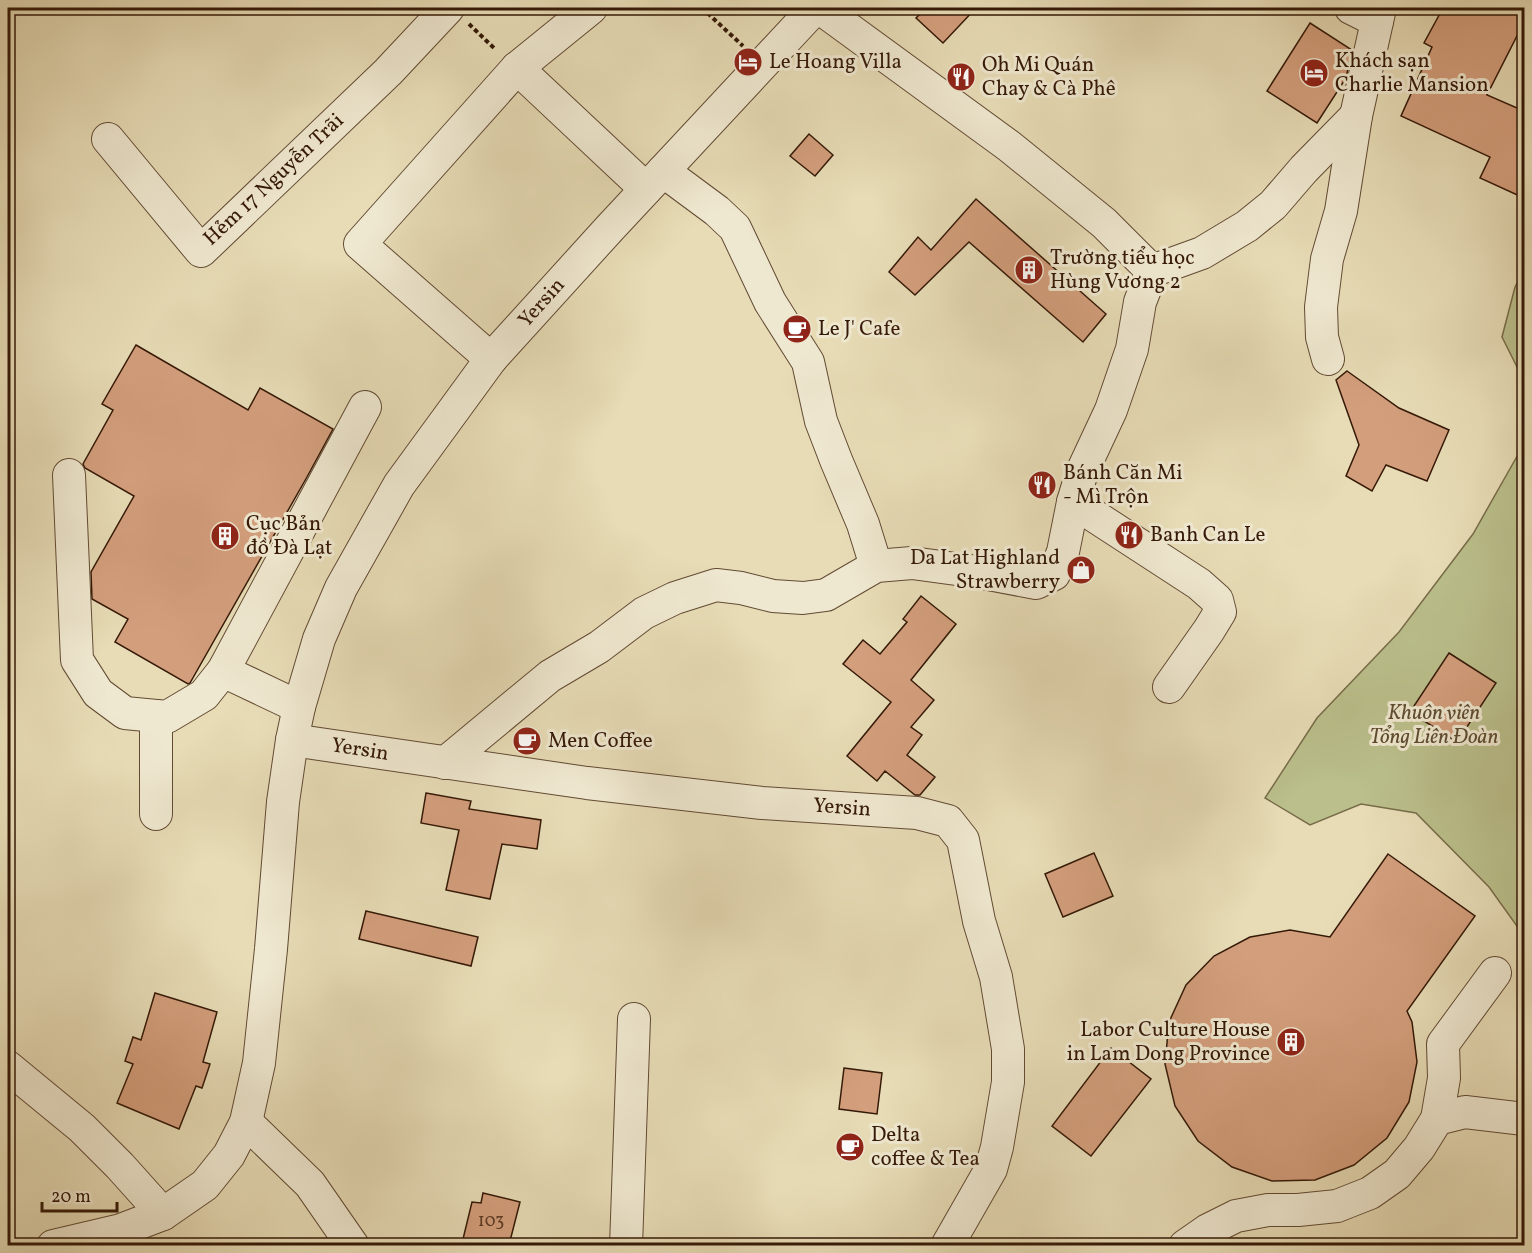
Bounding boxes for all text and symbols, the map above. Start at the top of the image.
hotel icon: Le Hoang Villa [732,46,764,78]
place label: Khách sạn Charlie Mansion [1335,47,1489,100]
place label: Le Hoang Villa [769,48,902,77]
place label: Oh Mi Quán Chay & Cà Phê [982,51,1116,104]
hotel icon: Khách sạn Charlie Mansion [1298,57,1330,89]
restaurant icon: Oh Mi Quán Chay & Cà Phê [945,61,977,93]
street label: Hẻm 17 Nguyễn Trãi [197,107,351,253]
place label: Trường tiểu học Hùng Vương 2 [1050,244,1195,297]
building icon: Trường tiểu học Hùng Vương 2 [1013,254,1045,286]
street label: Yersin [512,272,572,334]
cafe icon: Le J' Cafe [781,313,813,345]
place label: Le J' Cafe [818,315,901,344]
place label: Bánh Căn Mi - Mì Trộn [1063,459,1183,512]
restaurant icon: Bánh Căn Mi - Mì Trộn [1026,469,1058,501]
place label: Cục Bản đồ Đà Lạt [246,510,332,563]
restaurant icon: Banh Can Le [1113,519,1145,551]
building icon: Cục Bản đồ Đà Lạt [209,520,241,552]
place label: Banh Can Le [1150,521,1265,550]
place label: Da Lat Highland Strawberry [910,544,1061,597]
shop icon: Da Lat Highland Strawberry [1065,554,1097,586]
park label: Khuôn viên Tổng Liên Đoàn [1370,699,1498,752]
cafe icon: Men Coffee [511,725,543,757]
place label: Men Coffee [548,727,653,756]
street label: Yersin [329,731,391,769]
street label: Yersin [812,792,872,824]
place label: Labor Culture House in Lam Dong Province [1067,1016,1270,1069]
building icon: Labor Culture House in Lam Dong Province [1275,1026,1307,1058]
place label: Delta coffee & Tea [871,1121,980,1174]
cafe icon: Delta coffee & Tea [834,1131,866,1163]
scale bar [42,1175,117,1213]
text: 20 m [51,1185,91,1210]
house number: 103 [478,1209,504,1234]

